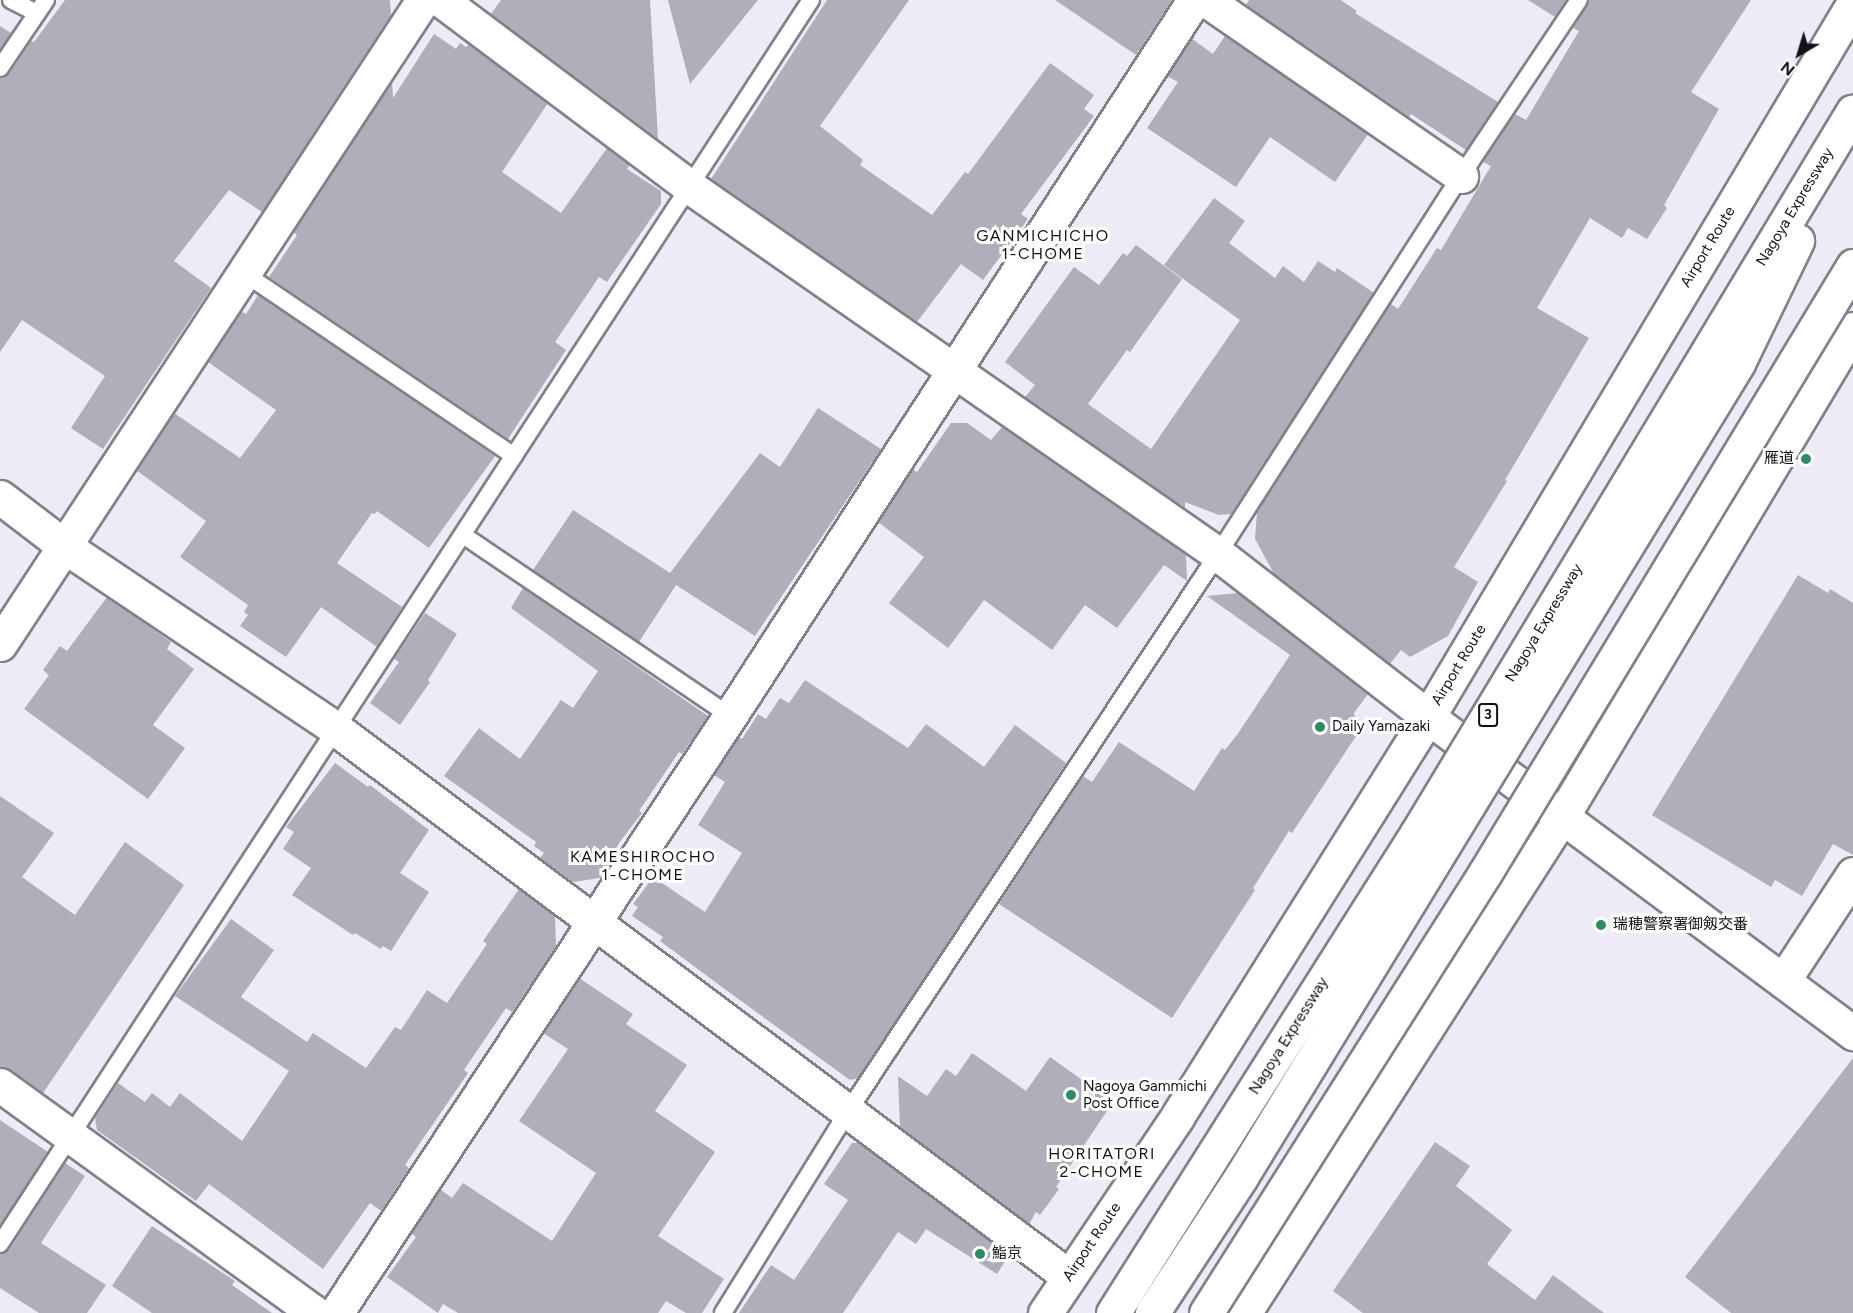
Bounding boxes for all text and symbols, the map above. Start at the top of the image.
north arrow [1769,24,1829,84]
text: N [1777,57,1798,80]
street label: Nagoya Expressway [1753,145,1837,269]
street label: Airport Route [1677,203,1739,291]
district label: GANMICHICHO 1-CHOME [976,226,1110,264]
place label: 雁道 [1764,450,1794,468]
marker: 雁道 [1799,452,1813,466]
street label: Nagoya Expressway [1502,561,1586,685]
street label: Airport Route [1428,621,1490,709]
road number: 3 [1478,704,1498,726]
place label: Daily Yamazaki [1332,718,1430,736]
marker: Daily Yamazaki [1313,720,1327,734]
district label: KAMESHIROCHO 1-CHOME [570,847,716,885]
place label: 瑞穂警察署御剱交番 [1613,916,1748,934]
marker: 瑞穂警察署御剱交番 [1594,918,1608,932]
street label: Nagoya Expressway [1246,974,1332,1098]
place label: Nagoya Gammichi Post Office [1083,1077,1207,1112]
marker: Nagoya Gammichi Post Office [1064,1088,1078,1102]
district label: HORITATORI 2-CHOME [1048,1144,1156,1182]
street label: Airport Route [1059,1199,1125,1285]
place label: 鮨京 [992,1245,1022,1263]
marker: 鮨京 [973,1247,987,1261]

